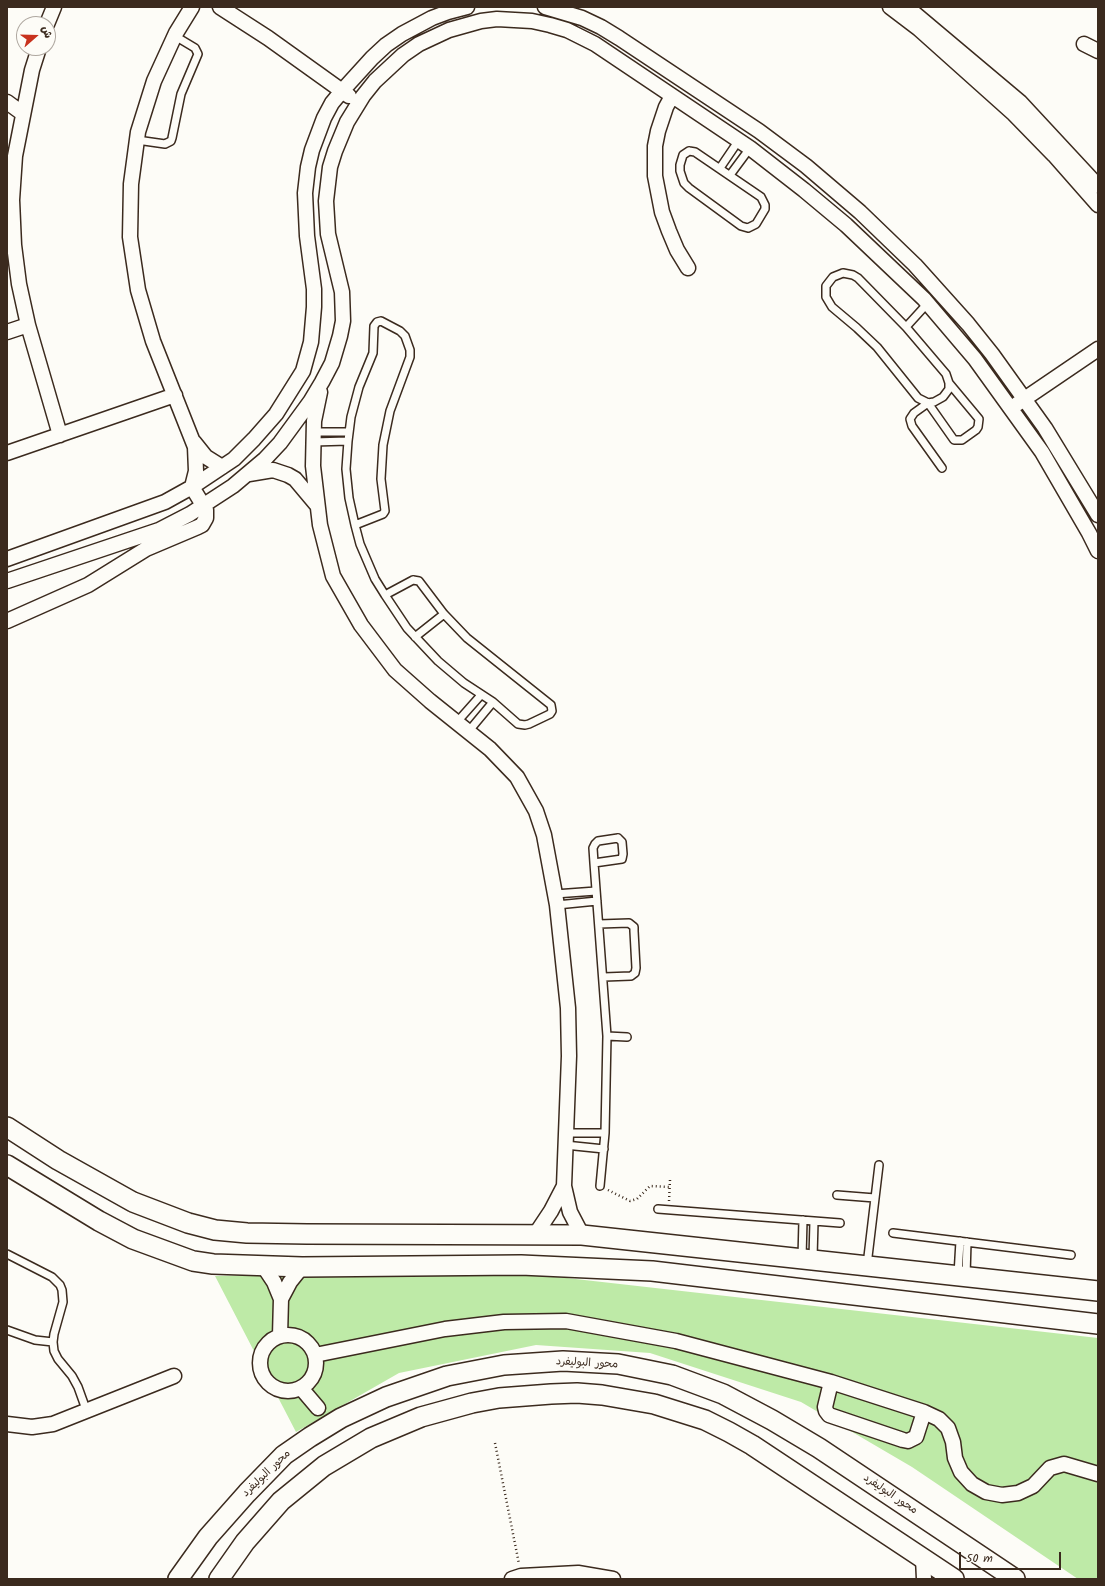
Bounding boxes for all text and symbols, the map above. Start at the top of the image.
north arrow [16,16,56,56]
text: ش [36,23,57,41]
street label: محور البوليفرد [556,1356,618,1372]
street label: محور البوليفرد [240,1448,294,1500]
street label: محور البوليفرد [860,1472,920,1518]
scale bar [961,1544,1063,1570]
text: 50 m [966,1549,993,1568]

